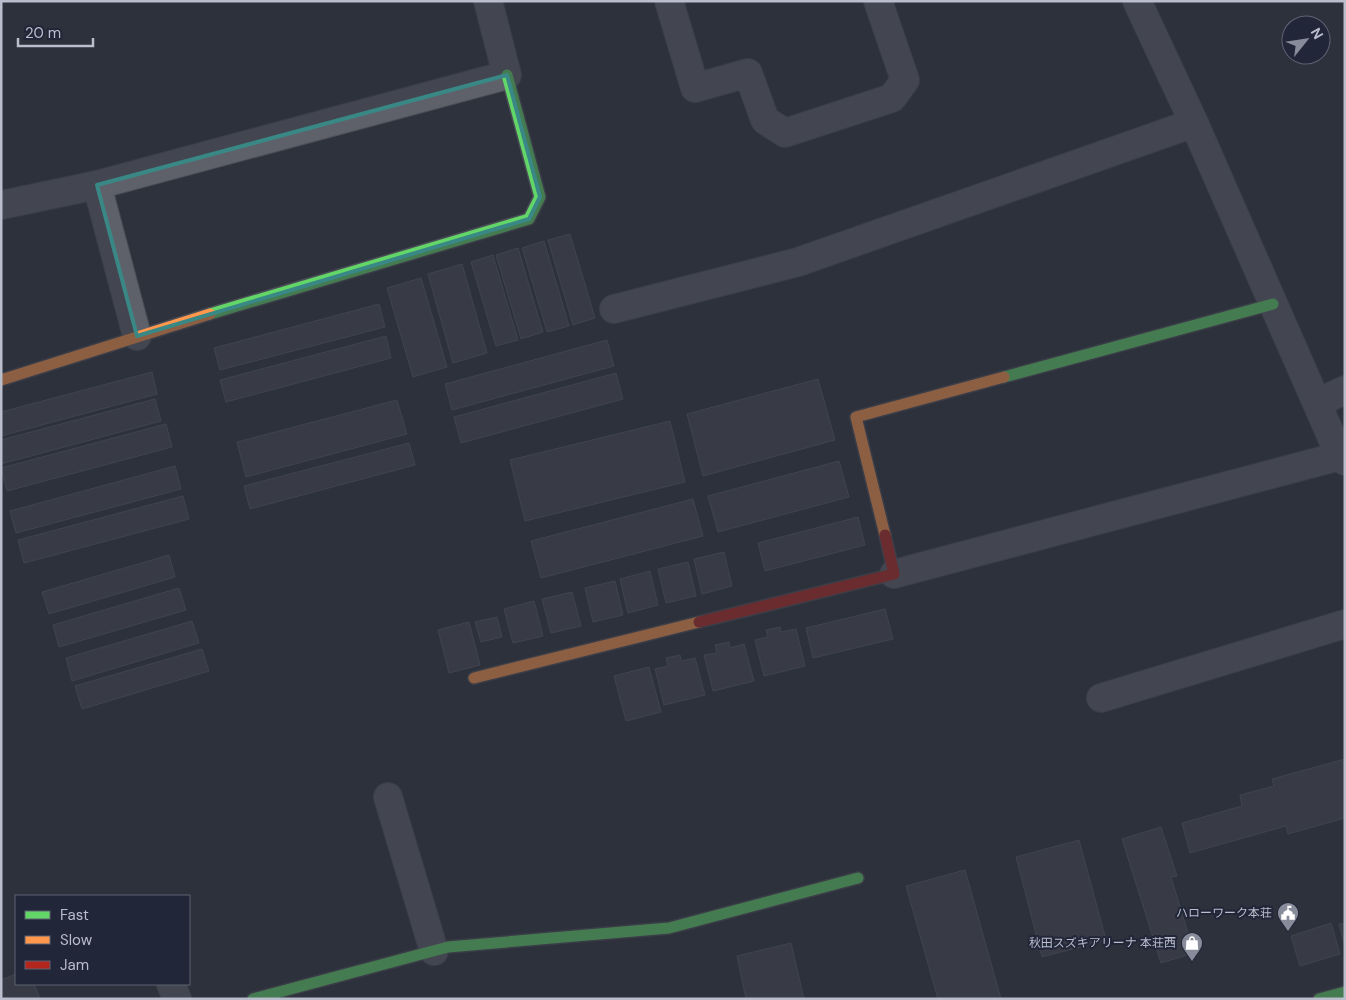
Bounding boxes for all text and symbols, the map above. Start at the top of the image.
scale bar [18,15,92,47]
north arrow [1281,15,1331,65]
text: 20 m [25,23,61,43]
text: N [1307,25,1328,42]
legend [15,895,190,985]
public building icon: ハローワーク本荘 [1276,901,1300,932]
text: Fast [60,905,89,925]
place label: ハローワーク本荘 [1176,905,1272,921]
text: Slow [60,930,93,950]
shop icon: 秋田スズキアリーナ 本荘西 [1180,931,1204,962]
place label: 秋田スズキアリーナ 本荘西 [1029,935,1176,951]
text: Jam [60,955,89,975]

